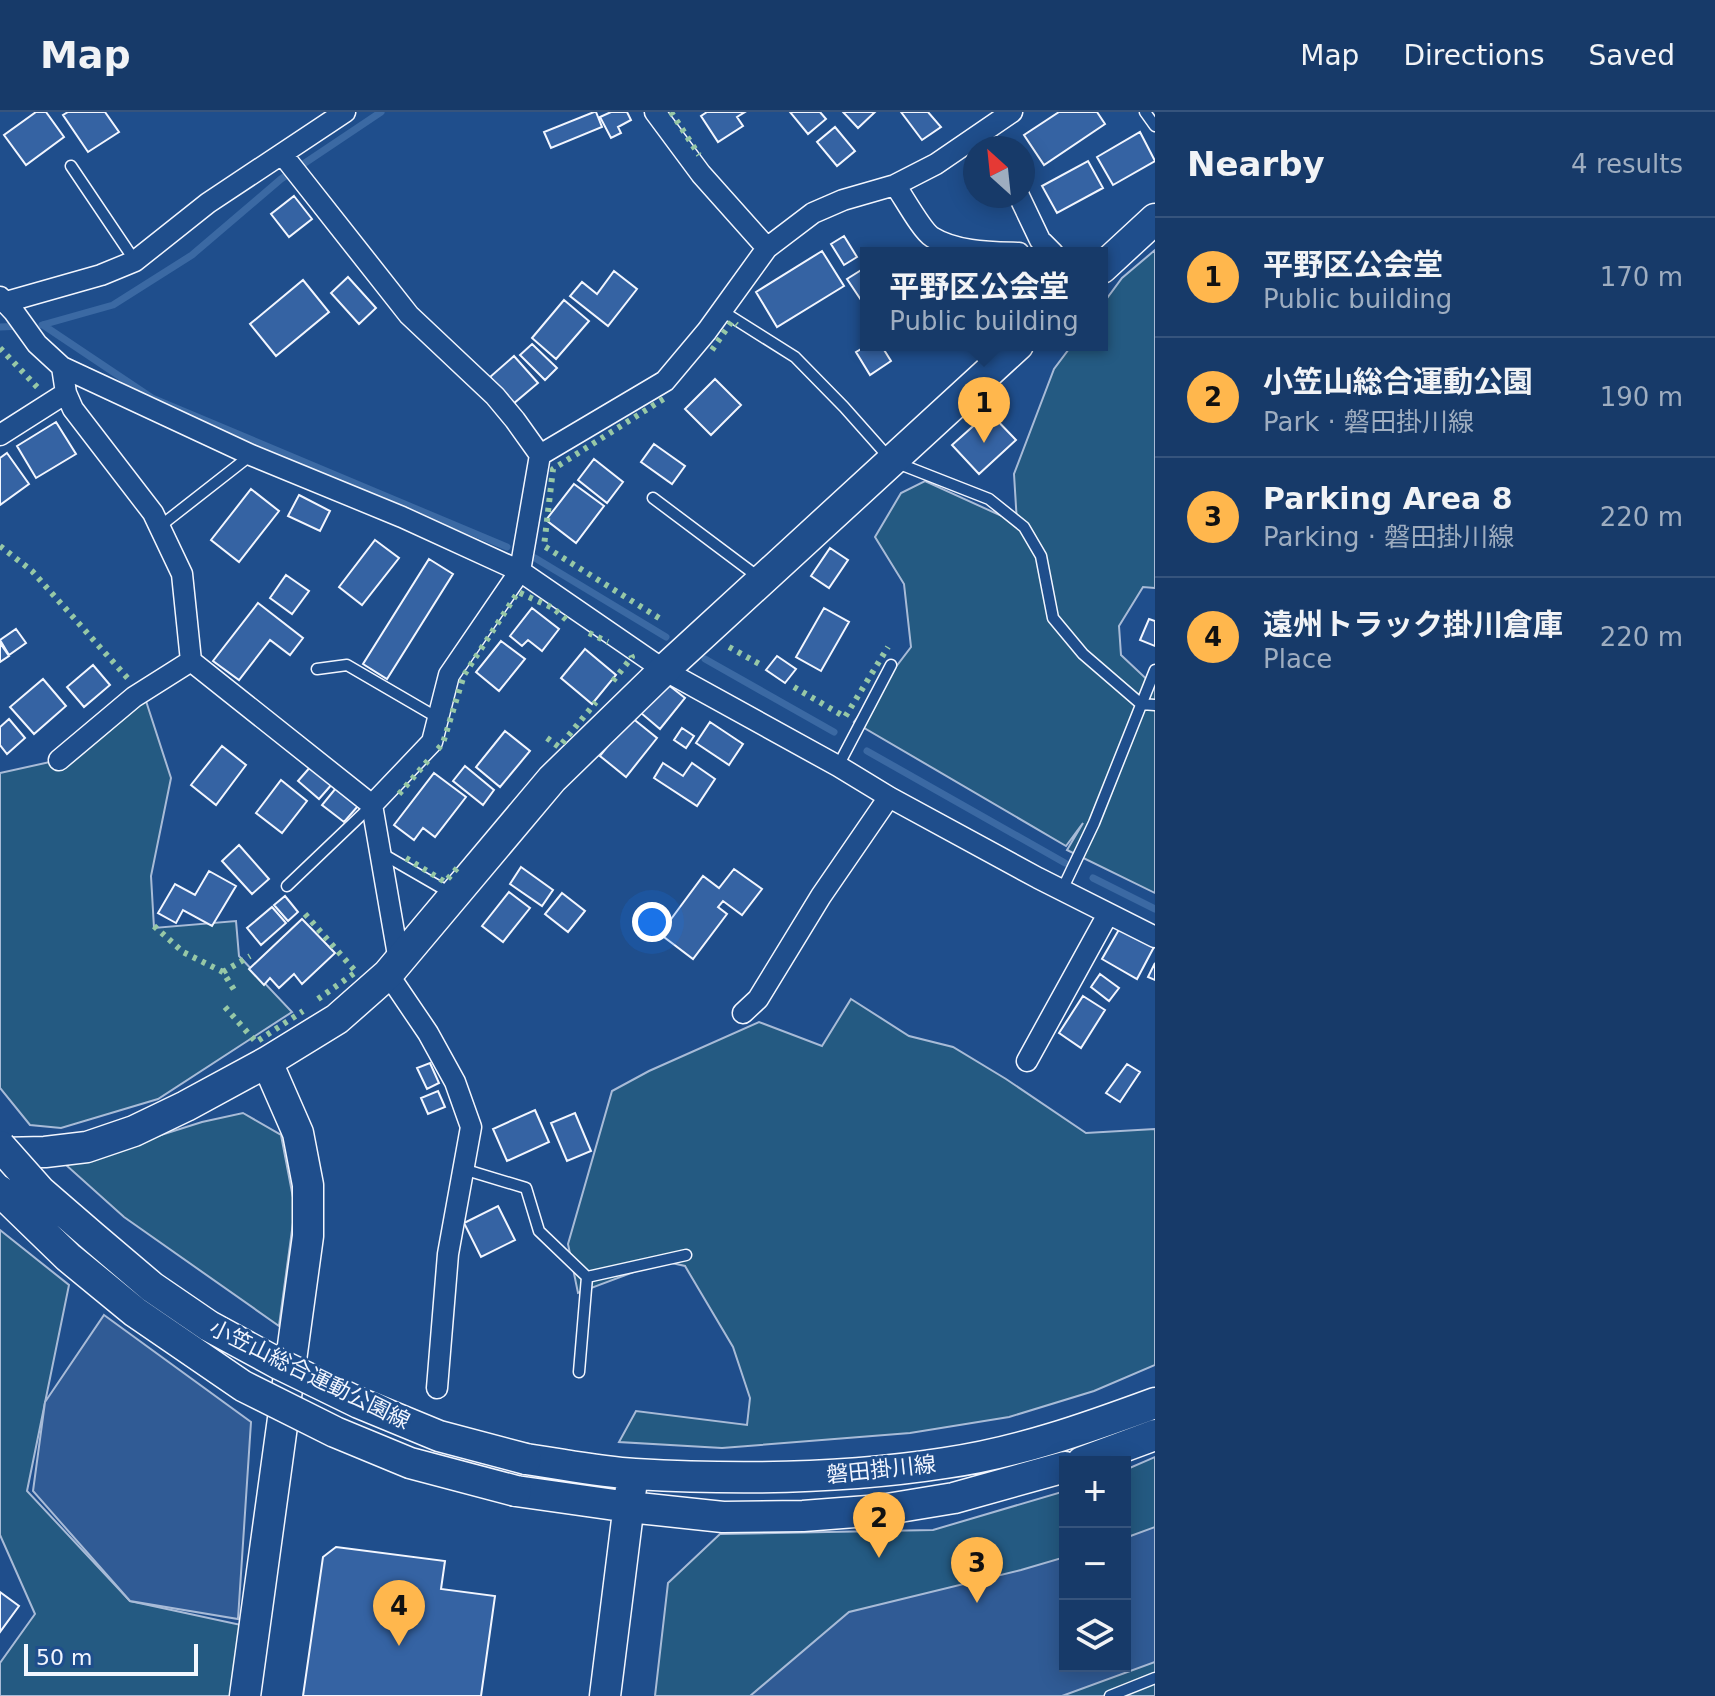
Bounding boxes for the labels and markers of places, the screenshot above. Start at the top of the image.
pin: 1 [958,377,1010,443]
pin: 2 [853,1492,905,1558]
pin: 3 [951,1537,1003,1603]
pin: 4 [373,1580,425,1646]

